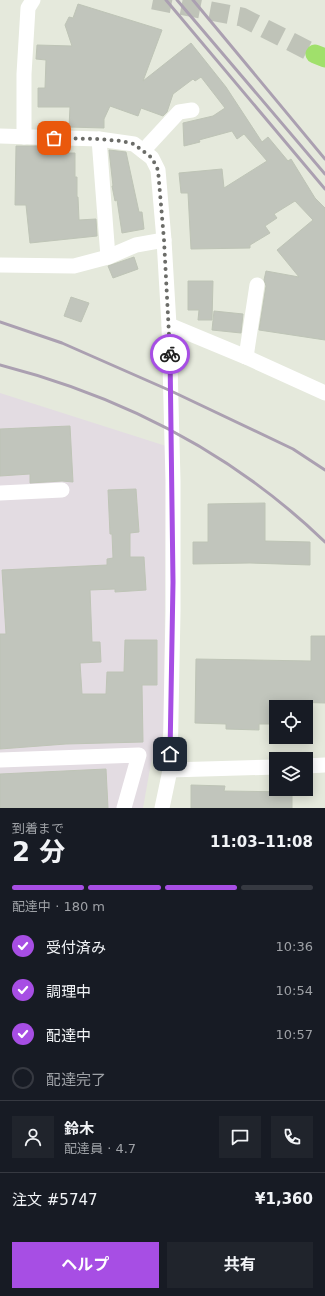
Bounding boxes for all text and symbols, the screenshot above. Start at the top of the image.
pin [37,121,71,155]
icon: bag [43,127,65,149]
courier [150,334,190,374]
icon: bike [159,343,181,365]
map controls [269,700,313,796]
button: locate [269,700,313,744]
pin [153,737,187,771]
icon: home [159,743,181,765]
button: layers [269,752,313,796]
text: 到着まで [12,821,64,836]
text: 11:03–11:08 [210,833,313,851]
text: 2 分 [12,837,65,867]
text: 配達中 · 180 m [12,899,105,914]
icon: check [12,935,34,957]
text: 受付済み [46,939,106,957]
text: 10:36 [276,939,313,954]
icon: check [12,979,34,1001]
text: 調理中 [46,983,91,1001]
text: 10:54 [276,983,313,998]
icon: check [12,1023,34,1045]
text: 配達中 [46,1027,91,1045]
text: 10:57 [276,1027,313,1042]
text: 配達完了 [46,1071,106,1089]
button: person [12,1116,54,1158]
button: chat [219,1116,261,1158]
button: phone [271,1116,313,1158]
text: 鈴木 [64,1120,94,1138]
text: 配達員 · 4.7 [64,1141,136,1156]
text: ¥1,360 [255,1190,313,1208]
text: 注文 #5747 [12,1191,98,1209]
button: ヘルプ [12,1242,159,1288]
button: 共有 [167,1242,313,1288]

